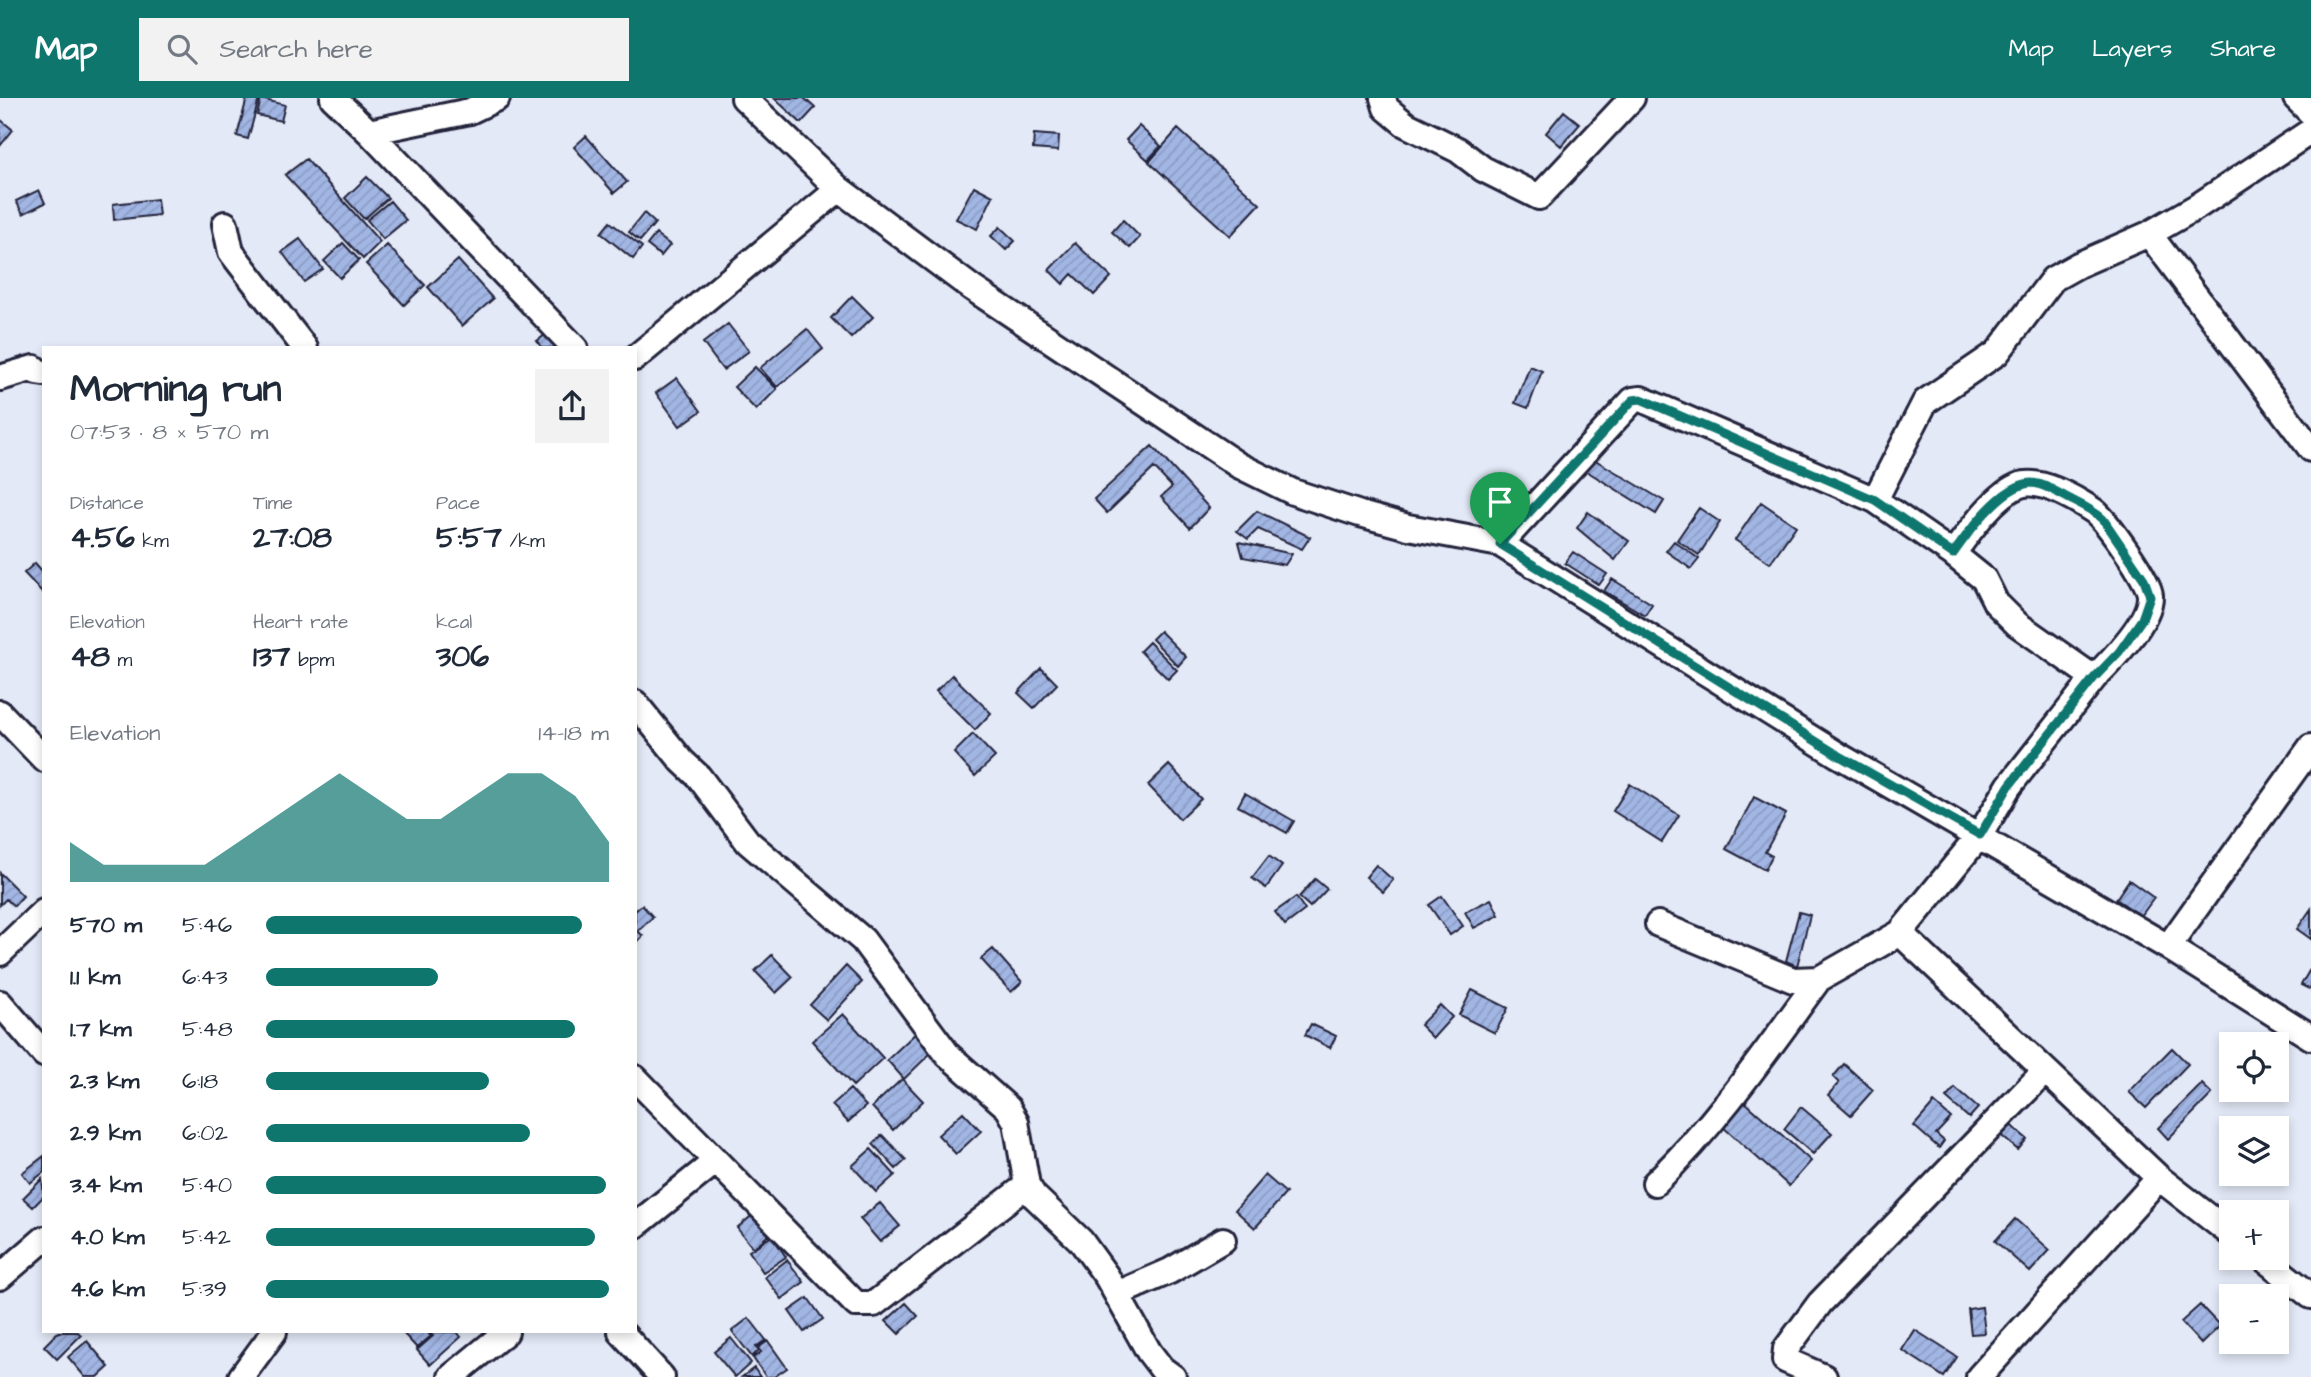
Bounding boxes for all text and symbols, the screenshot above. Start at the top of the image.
search box [139,18,629,81]
text: Map [35,26,97,72]
icon: search [163,30,201,68]
text: Search here [219,31,373,67]
text: Map [2009,32,2054,66]
text: Layers [2092,32,2172,66]
text: Share [2210,32,2276,66]
text: Morning run [70,364,282,416]
button: share [535,369,609,443]
text: 07:53 · 8 × 570 m [70,416,268,448]
pin [1470,472,1530,544]
icon: arrive [1481,483,1519,521]
text: Distance [70,490,144,517]
text: Time [253,490,293,517]
text: Pace [436,490,480,517]
text: 4.56 [70,517,135,559]
text: 27:08 [253,517,332,559]
text: 5:57 [436,517,502,559]
text: km [135,528,169,555]
text: /km [502,528,545,555]
text: Elevation [70,609,145,636]
text: Heart rate [253,609,348,636]
text: kcal [436,609,472,636]
text: 48 [70,636,110,678]
text: 137 [253,636,291,678]
text: 306 [436,636,489,678]
text: m [110,647,132,674]
text: bpm [291,647,334,674]
text: Elevation [70,717,161,749]
text: 14–18 m [538,717,609,749]
text: 570 m [70,909,142,941]
text: 5:46 [182,909,232,941]
text: 1.1 km [70,961,120,993]
text: 6:43 [182,961,228,993]
text: 1.7 km [70,1013,132,1045]
text: 5:48 [182,1013,233,1045]
map controls [2219,1032,2289,1354]
button: locate [2219,1032,2289,1102]
text: 2.3 km [70,1065,139,1097]
text: 6:18 [182,1065,218,1097]
button: layers [2219,1116,2289,1186]
text: 2.9 km [70,1117,141,1149]
text: 6:02 [182,1117,228,1149]
text: 3.4 km [70,1169,142,1201]
text: 5:40 [182,1169,232,1201]
button: + [2219,1200,2289,1270]
text: 4.0 km [70,1221,145,1253]
text: 5:42 [182,1221,231,1253]
text: 4.6 km [70,1273,145,1305]
text: 5:39 [182,1273,227,1305]
button: − [2219,1284,2289,1354]

